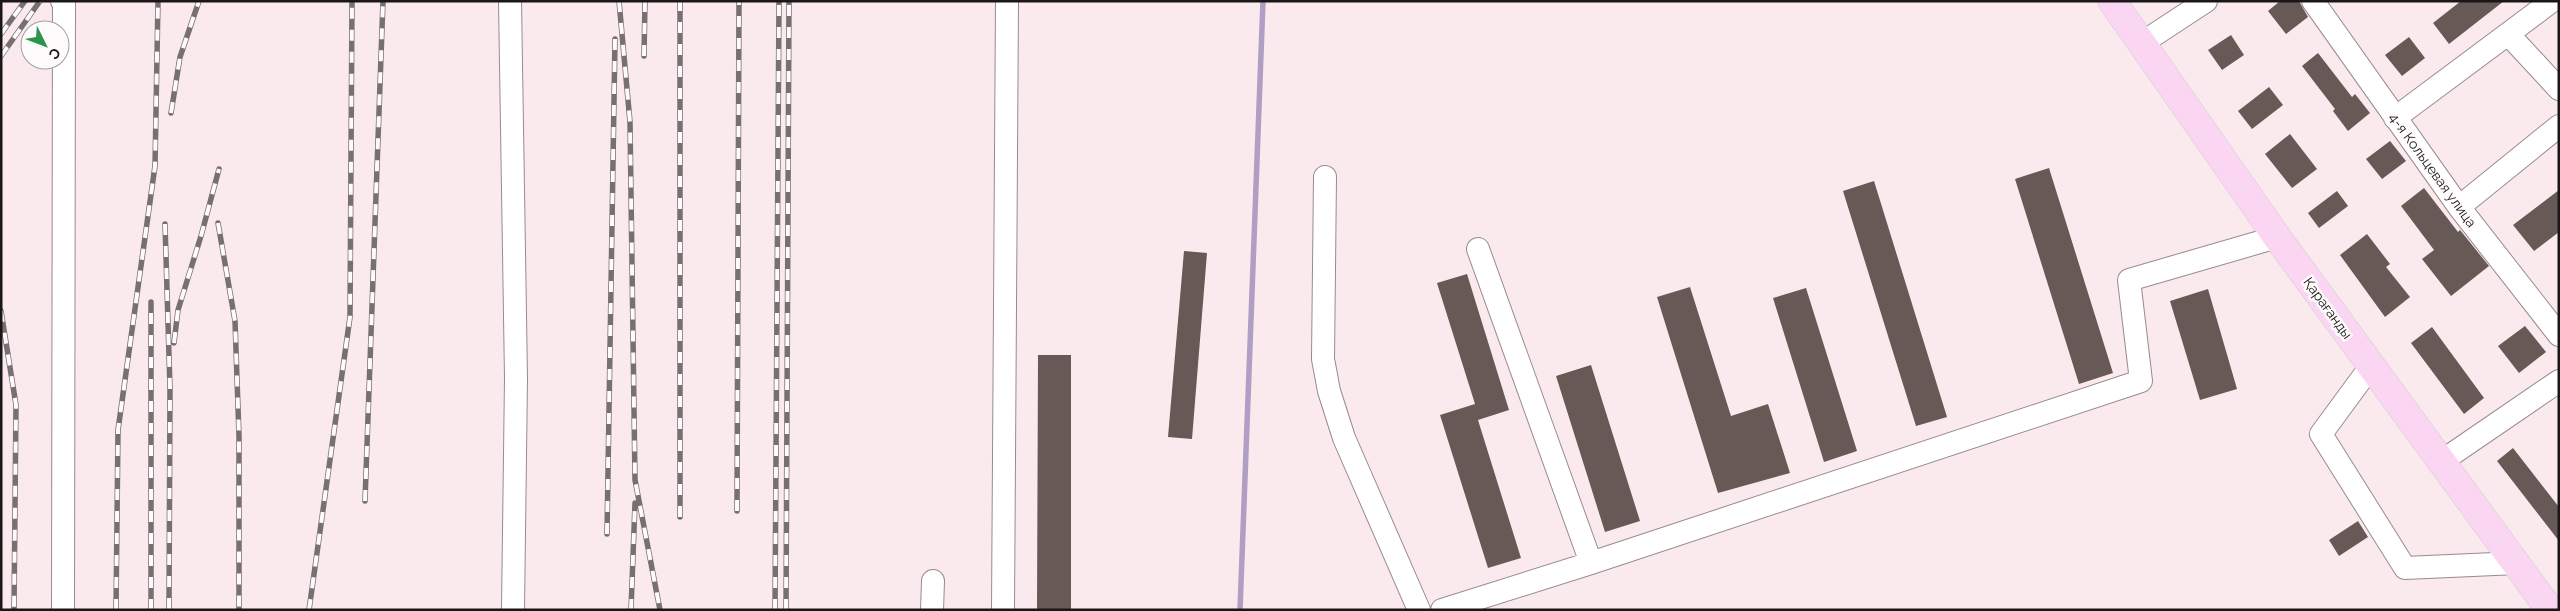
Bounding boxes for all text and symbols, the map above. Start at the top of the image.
north arrow [20,20,70,70]
text: С [45,45,64,63]
street label: 4-я Кольцевая улица [2386,110,2480,230]
street label: Қарағанды [2300,274,2356,342]

